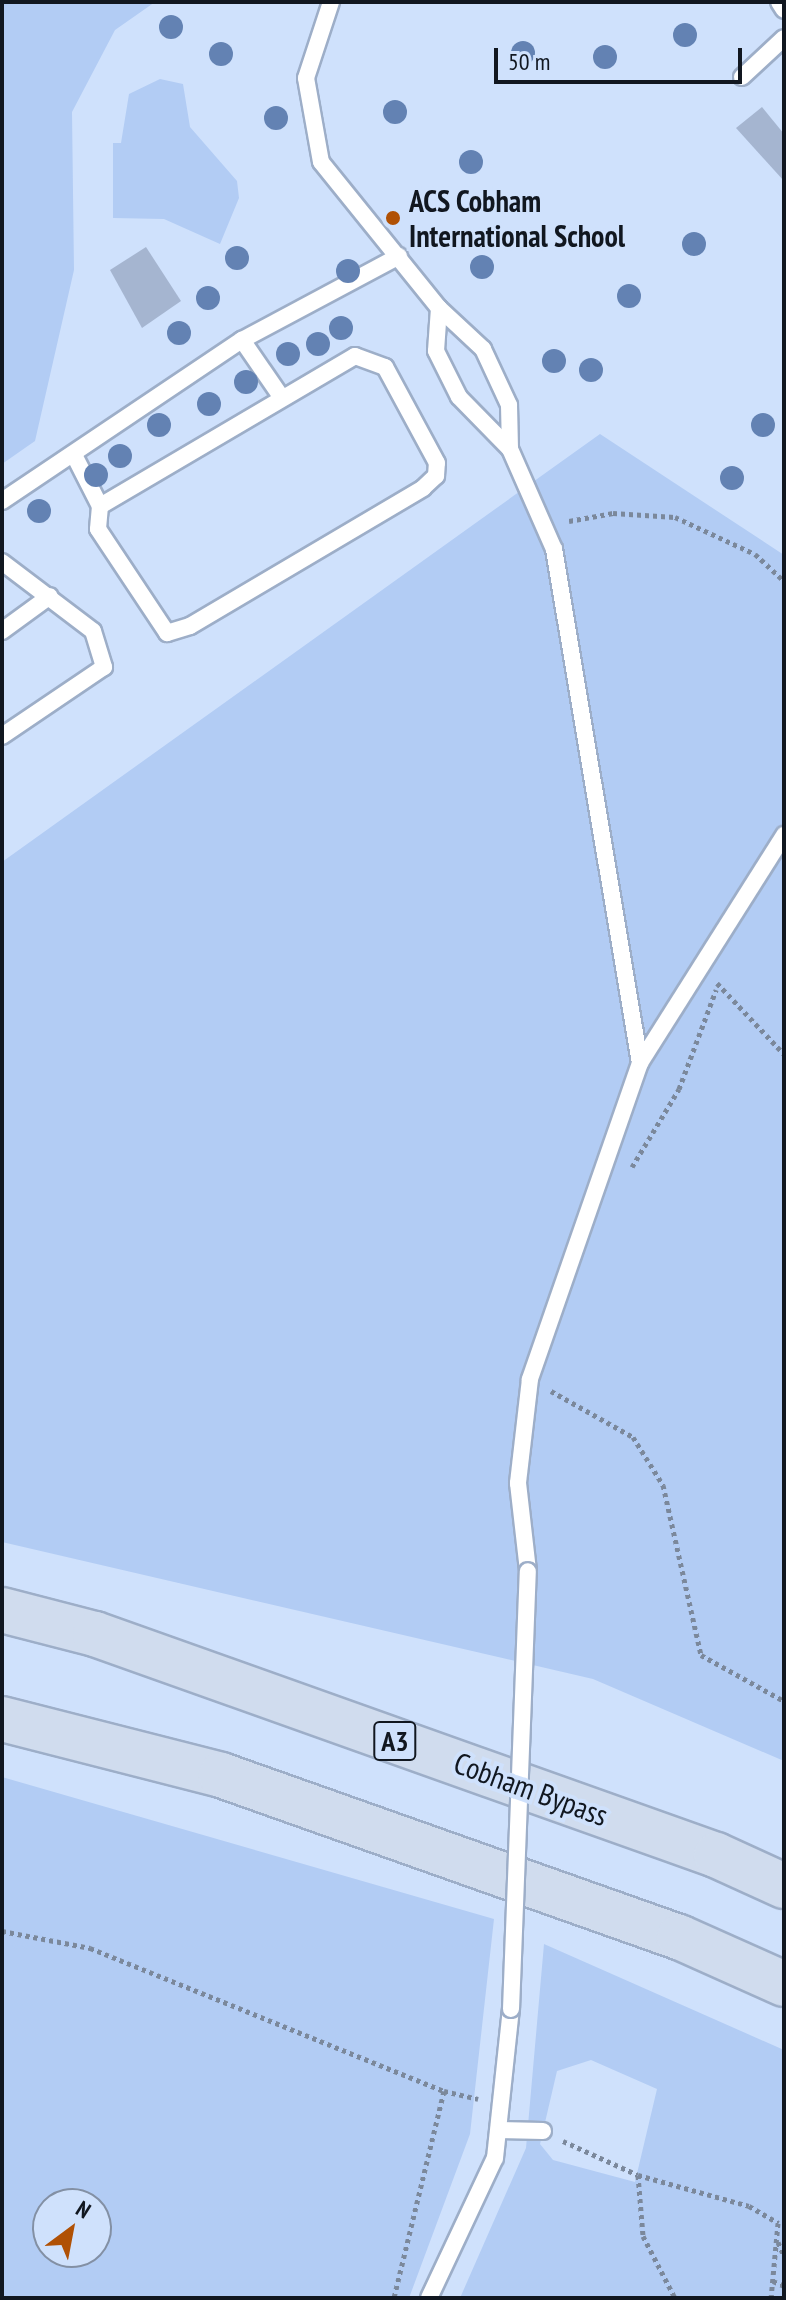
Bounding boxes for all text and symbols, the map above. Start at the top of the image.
scale bar [498,32,746,82]
text: 50 m [508,46,550,77]
place label: ACS Cobham International School [409,183,625,254]
marker: ACS Cobham International School [384,209,402,227]
road number: A3 [373,1717,417,1765]
street label: Cobham Bypass [449,1745,613,1833]
north arrow [32,2188,112,2268]
text: N [71,2194,96,2224]

